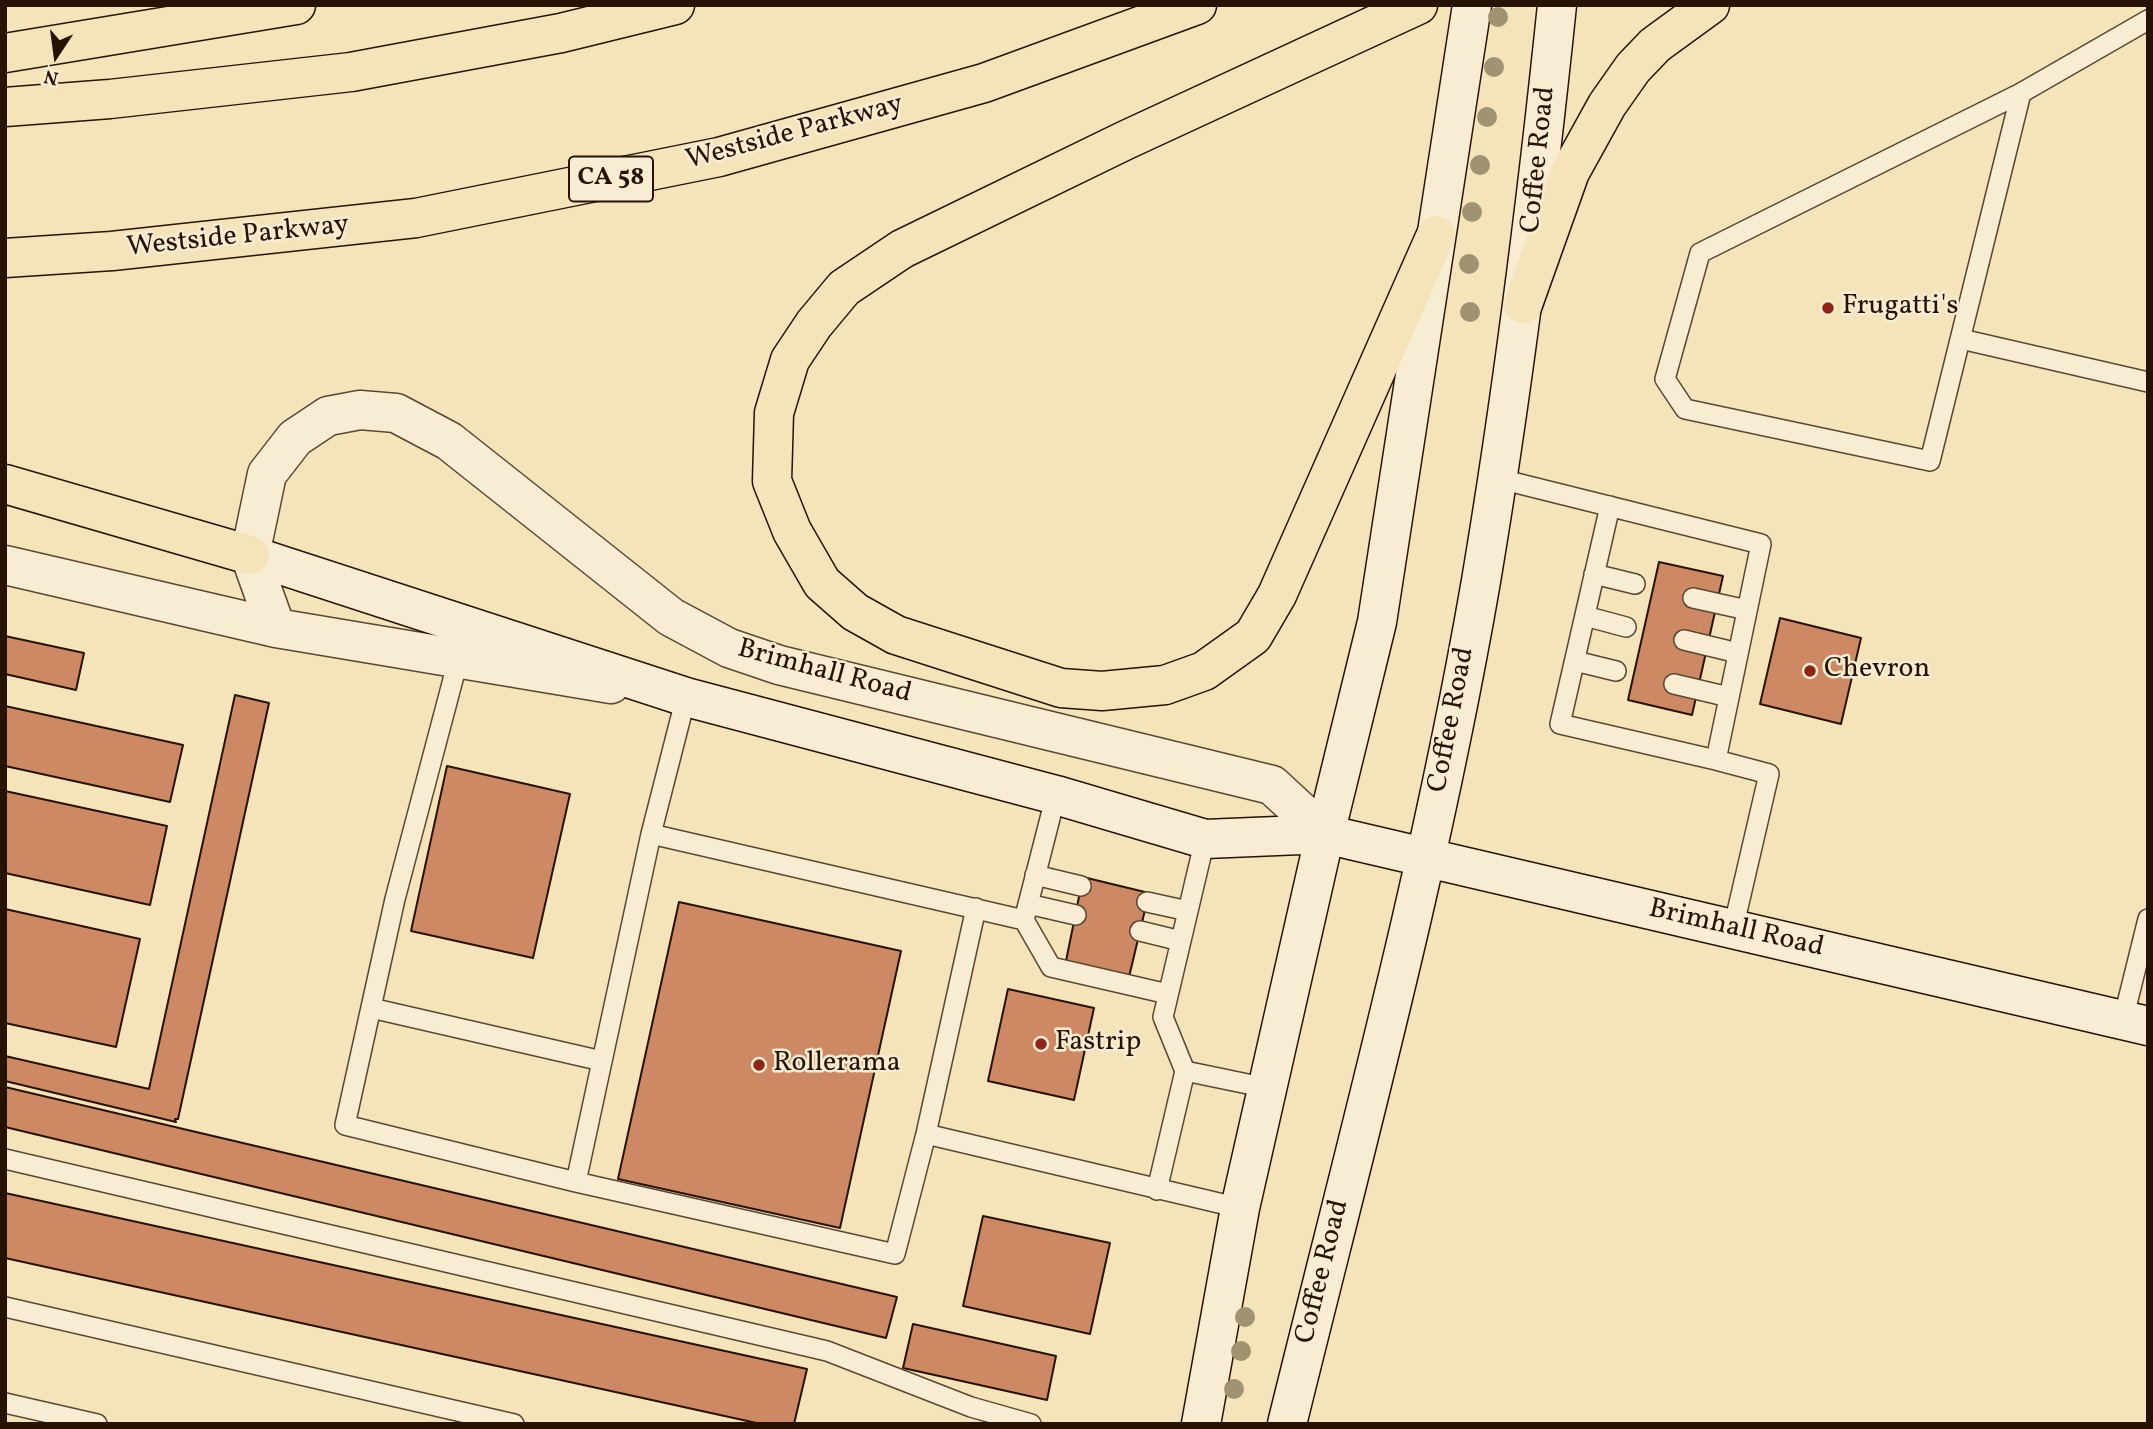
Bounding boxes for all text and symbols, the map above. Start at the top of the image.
north arrow [21,21,91,91]
text: N [42,62,61,91]
street label: Coffee Road [1516,85,1564,235]
street label: Westside Parkway [683,89,907,179]
road number: CA 58 [569,156,653,202]
street label: Westside Parkway [125,210,351,266]
place label: Frugatti's [1842,291,1958,325]
marker: Frugatti's [1820,300,1836,316]
street label: Brimhall Road [733,634,915,712]
street label: Coffee Road [1422,645,1484,795]
place label: Chevron [1824,654,1930,688]
marker: Chevron [1802,663,1818,679]
street label: Brimhall Road [1645,894,1827,966]
place label: Fastrip [1055,1027,1141,1061]
marker: Fastrip [1033,1036,1049,1052]
place label: Rollerama [773,1048,901,1082]
marker: Rollerama [751,1057,767,1073]
street label: Coffee Road [1290,1197,1358,1347]

